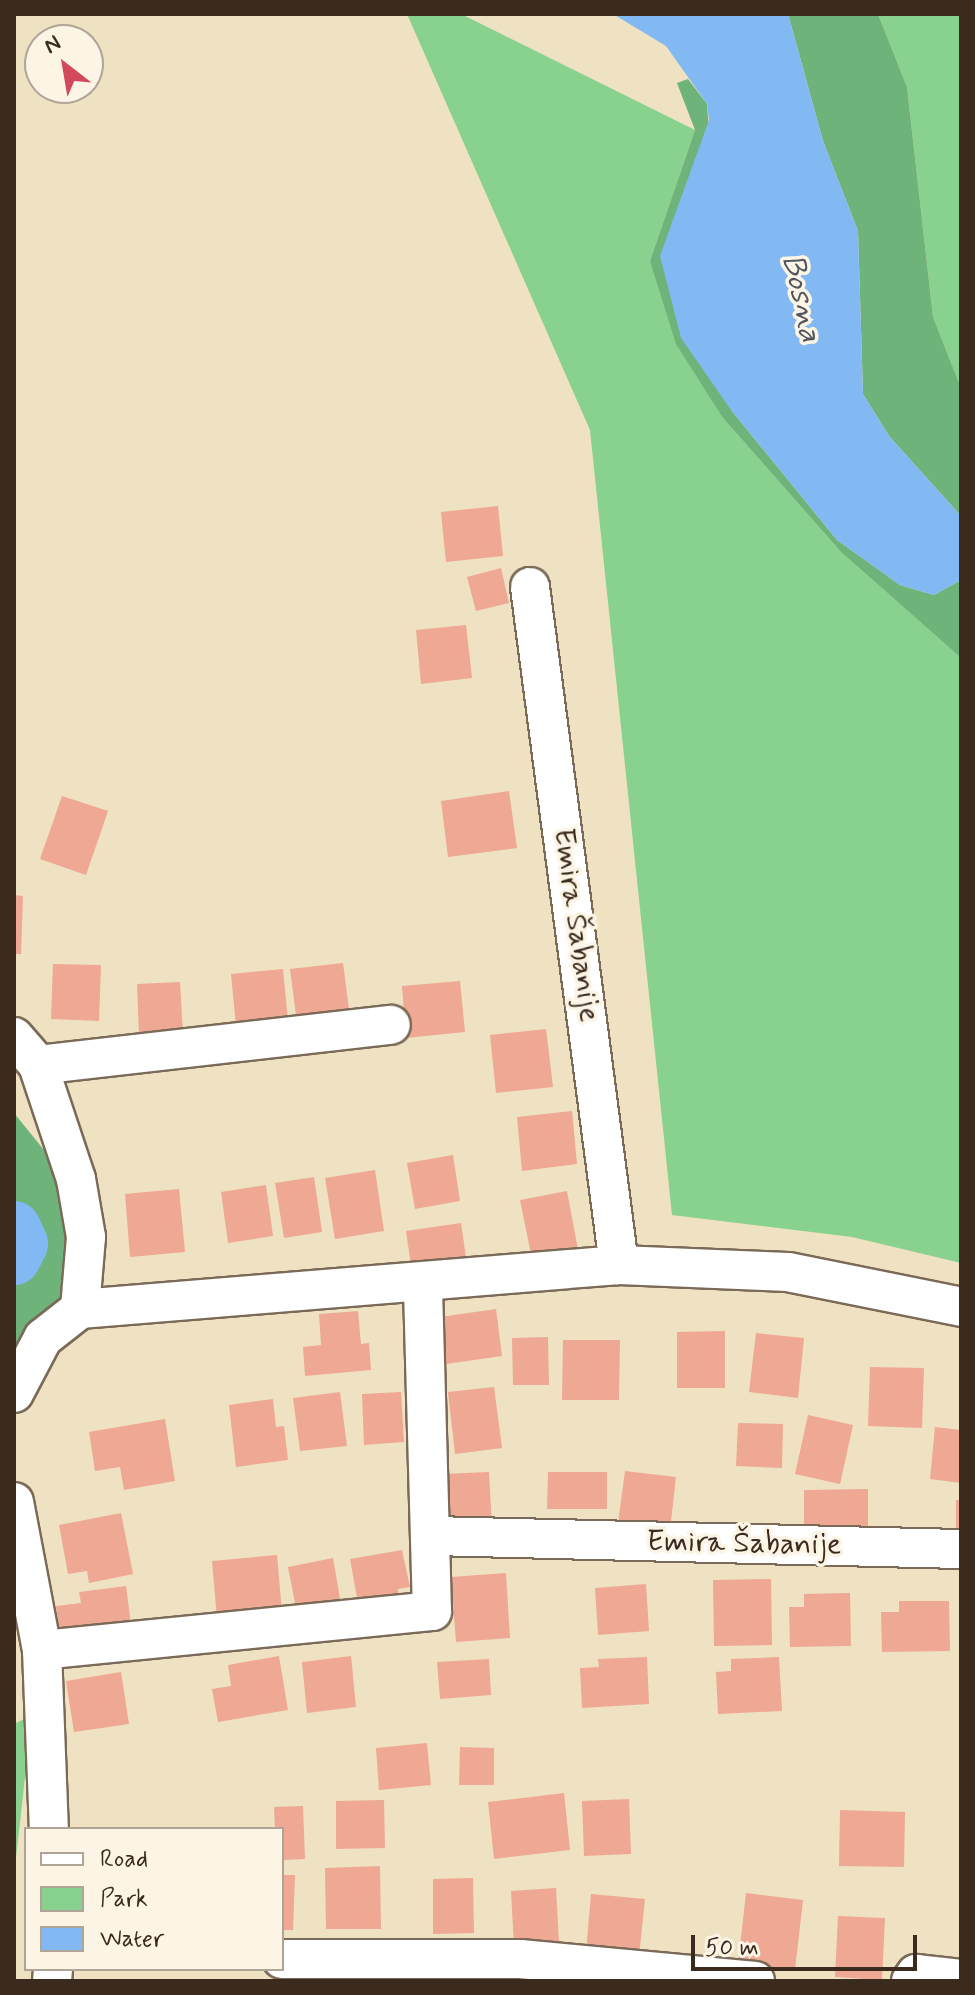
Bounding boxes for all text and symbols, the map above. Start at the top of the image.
north arrow [24,24,104,104]
text: N [39,29,66,61]
water label: Bosna [772,250,830,346]
street label: Emira Šabanije [545,826,607,1024]
street label: Emira Šabanije [646,1524,842,1564]
legend [24,1827,284,1971]
text: Road [100,1844,148,1875]
text: Park [100,1884,148,1915]
scale bar [695,1919,921,1969]
text: Water [100,1924,164,1955]
text: 50 m [705,1933,759,1964]

